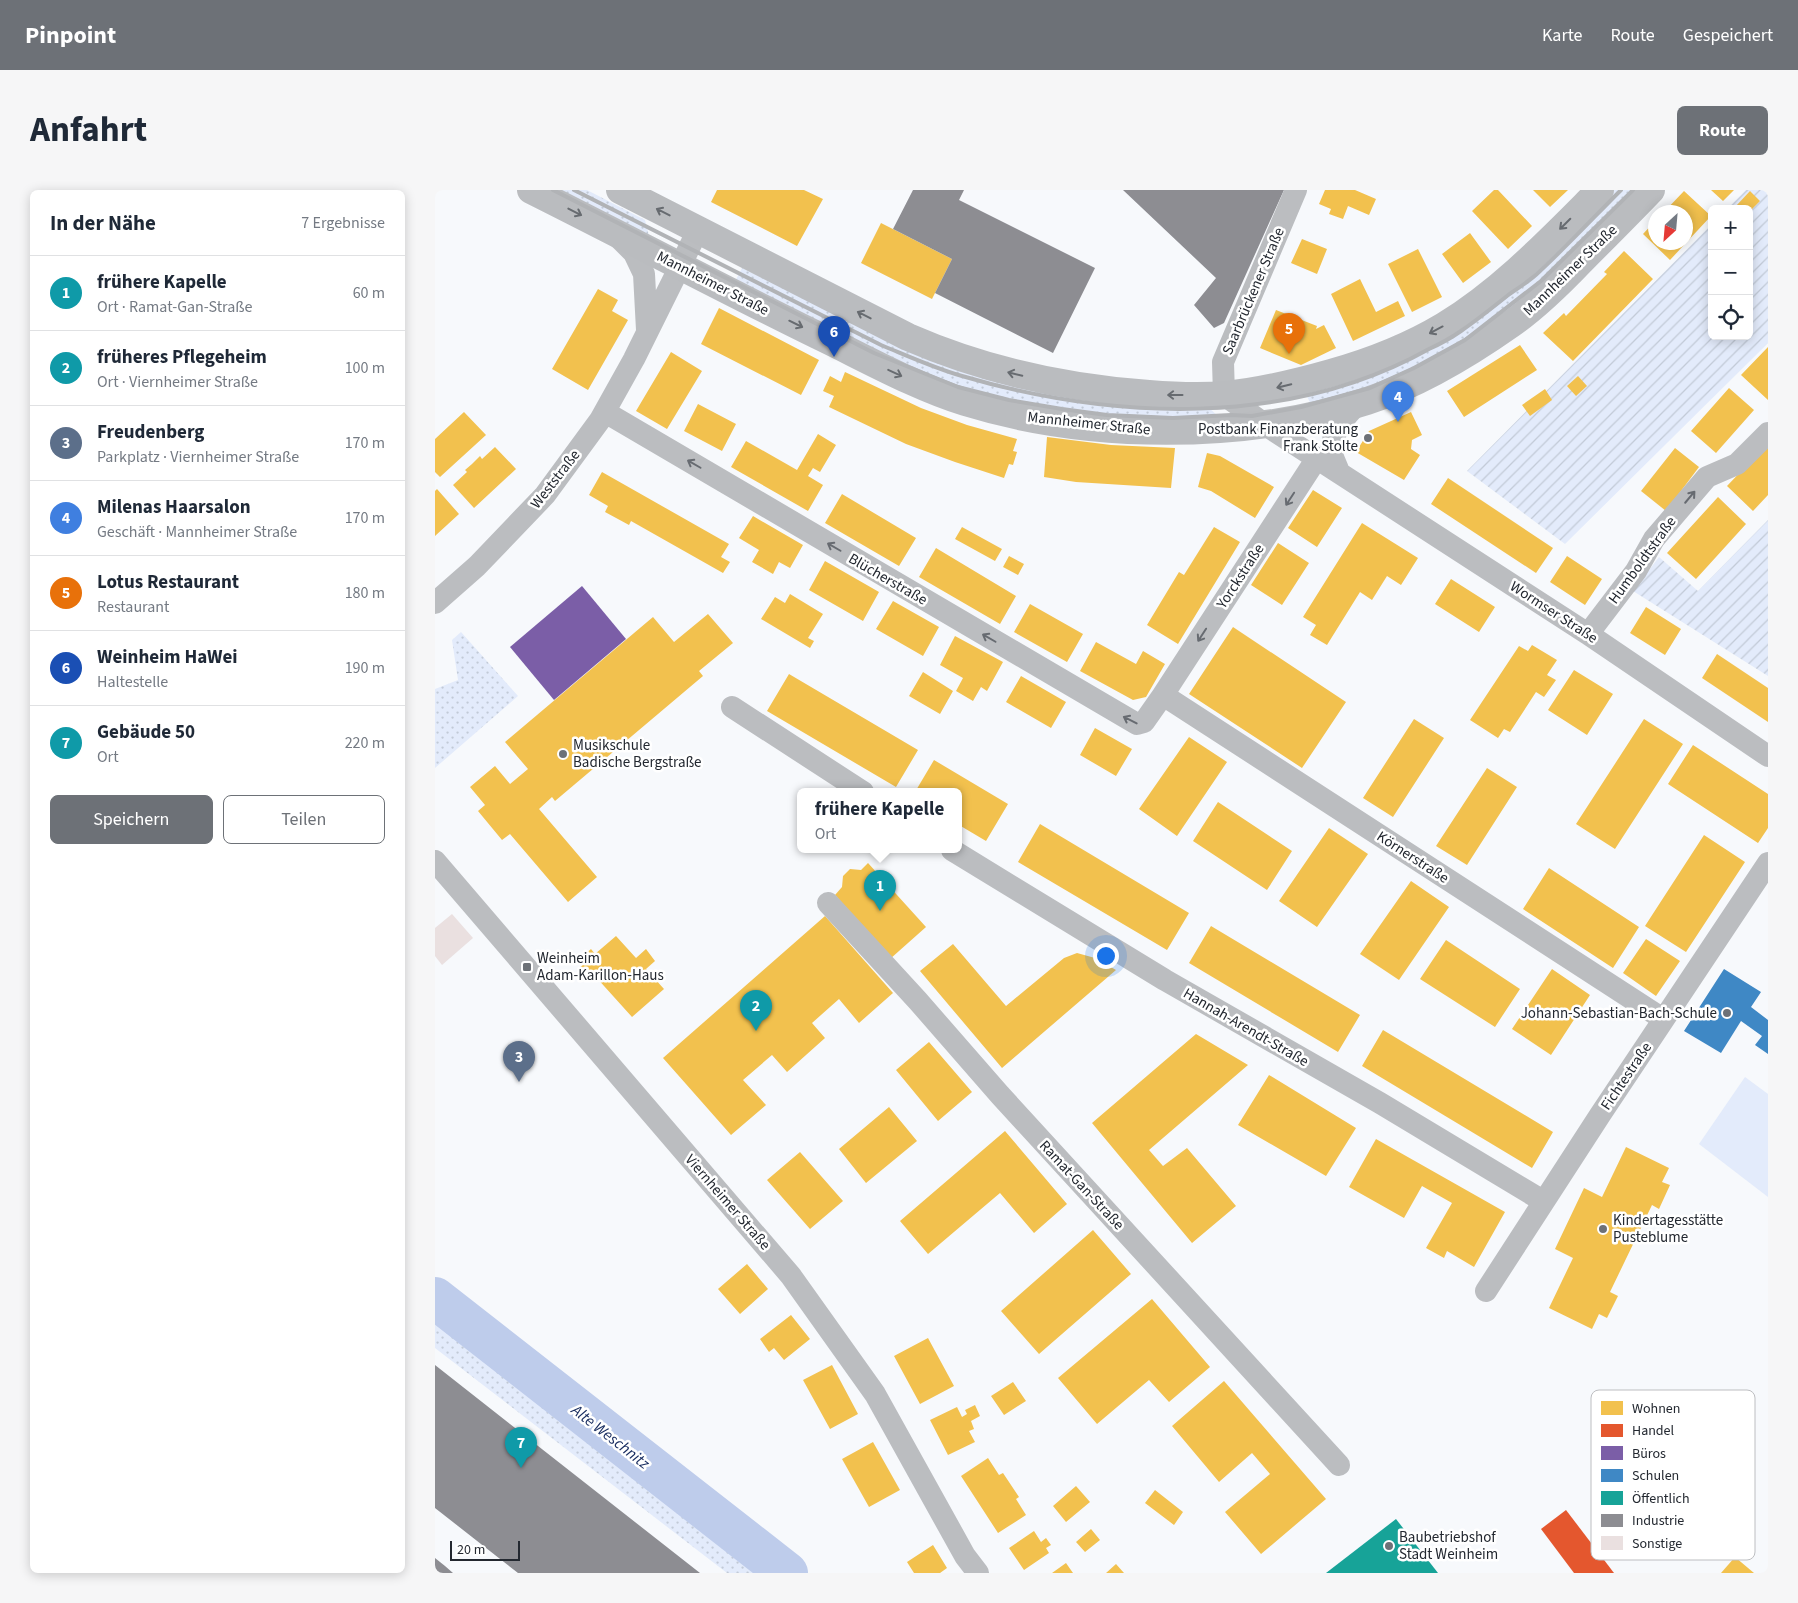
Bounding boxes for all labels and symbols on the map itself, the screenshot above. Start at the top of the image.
north arrow [1648,205,1693,250]
one-way arrow [656,207,671,216]
one-way arrow [567,208,582,217]
one-way arrow [1559,218,1571,231]
street label: Mannheimer Straße [1519,220,1622,321]
street label: Saarbrückener Straße [1217,224,1290,358]
street label: Mannheimer Straße [653,246,773,321]
one-way arrow [857,310,872,319]
pin: 5 [1273,313,1305,354]
pin: 6 [818,316,850,357]
one-way arrow [788,320,803,330]
one-way arrow [1429,326,1444,335]
one-way arrow [887,368,902,378]
one-way arrow [1007,369,1023,378]
pin: 4 [1382,381,1414,422]
one-way arrow [1276,382,1292,391]
one-way arrow [1168,390,1184,400]
street label: Mannheimer Straße [1026,407,1151,440]
place label: Postbank Finanzberatung Frank Stolte [1198,419,1358,457]
marker: Postbank Finanzberatung Frank Stolte [1362,432,1374,444]
street label: Weststraße [526,445,585,513]
one-way arrow [688,459,702,469]
one-way arrow [1285,491,1295,505]
one-way arrow [1684,491,1695,504]
street label: Humboldtstraße [1604,512,1681,608]
street label: Yorckstraße [1211,540,1269,614]
one-way arrow [828,541,842,551]
street label: Blücherstraße [844,548,931,611]
street label: Wormser Straße [1506,576,1602,649]
one-way arrow [1196,627,1206,641]
one-way arrow [983,633,997,643]
one-way arrow [1122,715,1137,725]
place label: Musikschule Badische Bergstraße [573,735,702,773]
marker: Musikschule Badische Bergstraße [557,748,569,760]
street label: Körnerstraße [1373,826,1453,889]
pin: 1 [864,870,896,911]
your location [1093,943,1119,969]
place label: Weinheim Adam-Karillon-Haus [537,948,664,986]
marker: Weinheim Adam-Karillon-Haus [521,961,533,973]
street label: Hannah-Arendt-Straße [1179,983,1312,1072]
pin: 2 [740,990,772,1031]
place label: Johann-Sebastian-Bach-Schule [1521,1003,1717,1024]
marker: Johann-Sebastian-Bach-Schule [1721,1007,1733,1019]
street label: Fichtestraße [1596,1038,1657,1114]
pin: 3 [503,1041,535,1082]
street label: Ramat-Gan-Straße [1034,1136,1129,1235]
street label: Viernheimer Straße [680,1150,775,1255]
place label: Kindertagesstätte Pusteblume [1613,1210,1723,1248]
marker: Kindertagesstätte Pusteblume [1597,1223,1609,1235]
legend [1591,1390,1755,1560]
water label: Alte Weschnitz [566,1399,654,1474]
text: Wohnen [1632,1399,1680,1419]
text: Handel [1632,1421,1675,1441]
pin: 7 [505,1427,537,1468]
text: Büros [1632,1444,1666,1464]
text: Schulen [1632,1466,1679,1486]
text: Öffentlich [1632,1489,1690,1509]
text: Industrie [1632,1511,1684,1531]
place label: Baubetriebshof Stadt Weinheim [1399,1527,1498,1565]
text: Sonstige [1632,1534,1682,1554]
scale bar [450,1538,520,1561]
marker: Baubetriebshof Stadt Weinheim [1383,1540,1395,1552]

